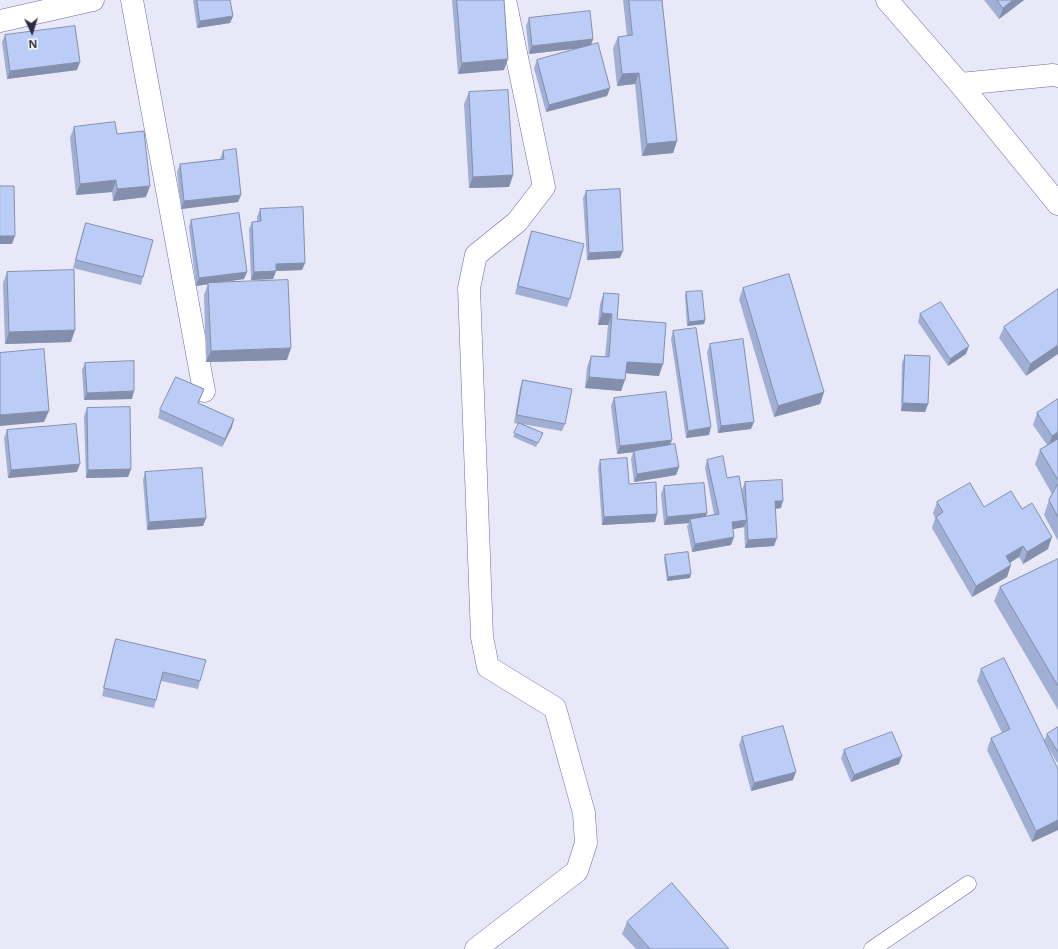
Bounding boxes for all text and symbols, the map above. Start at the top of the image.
north arrow [12,12,52,52]
text: N [28,37,38,52]

